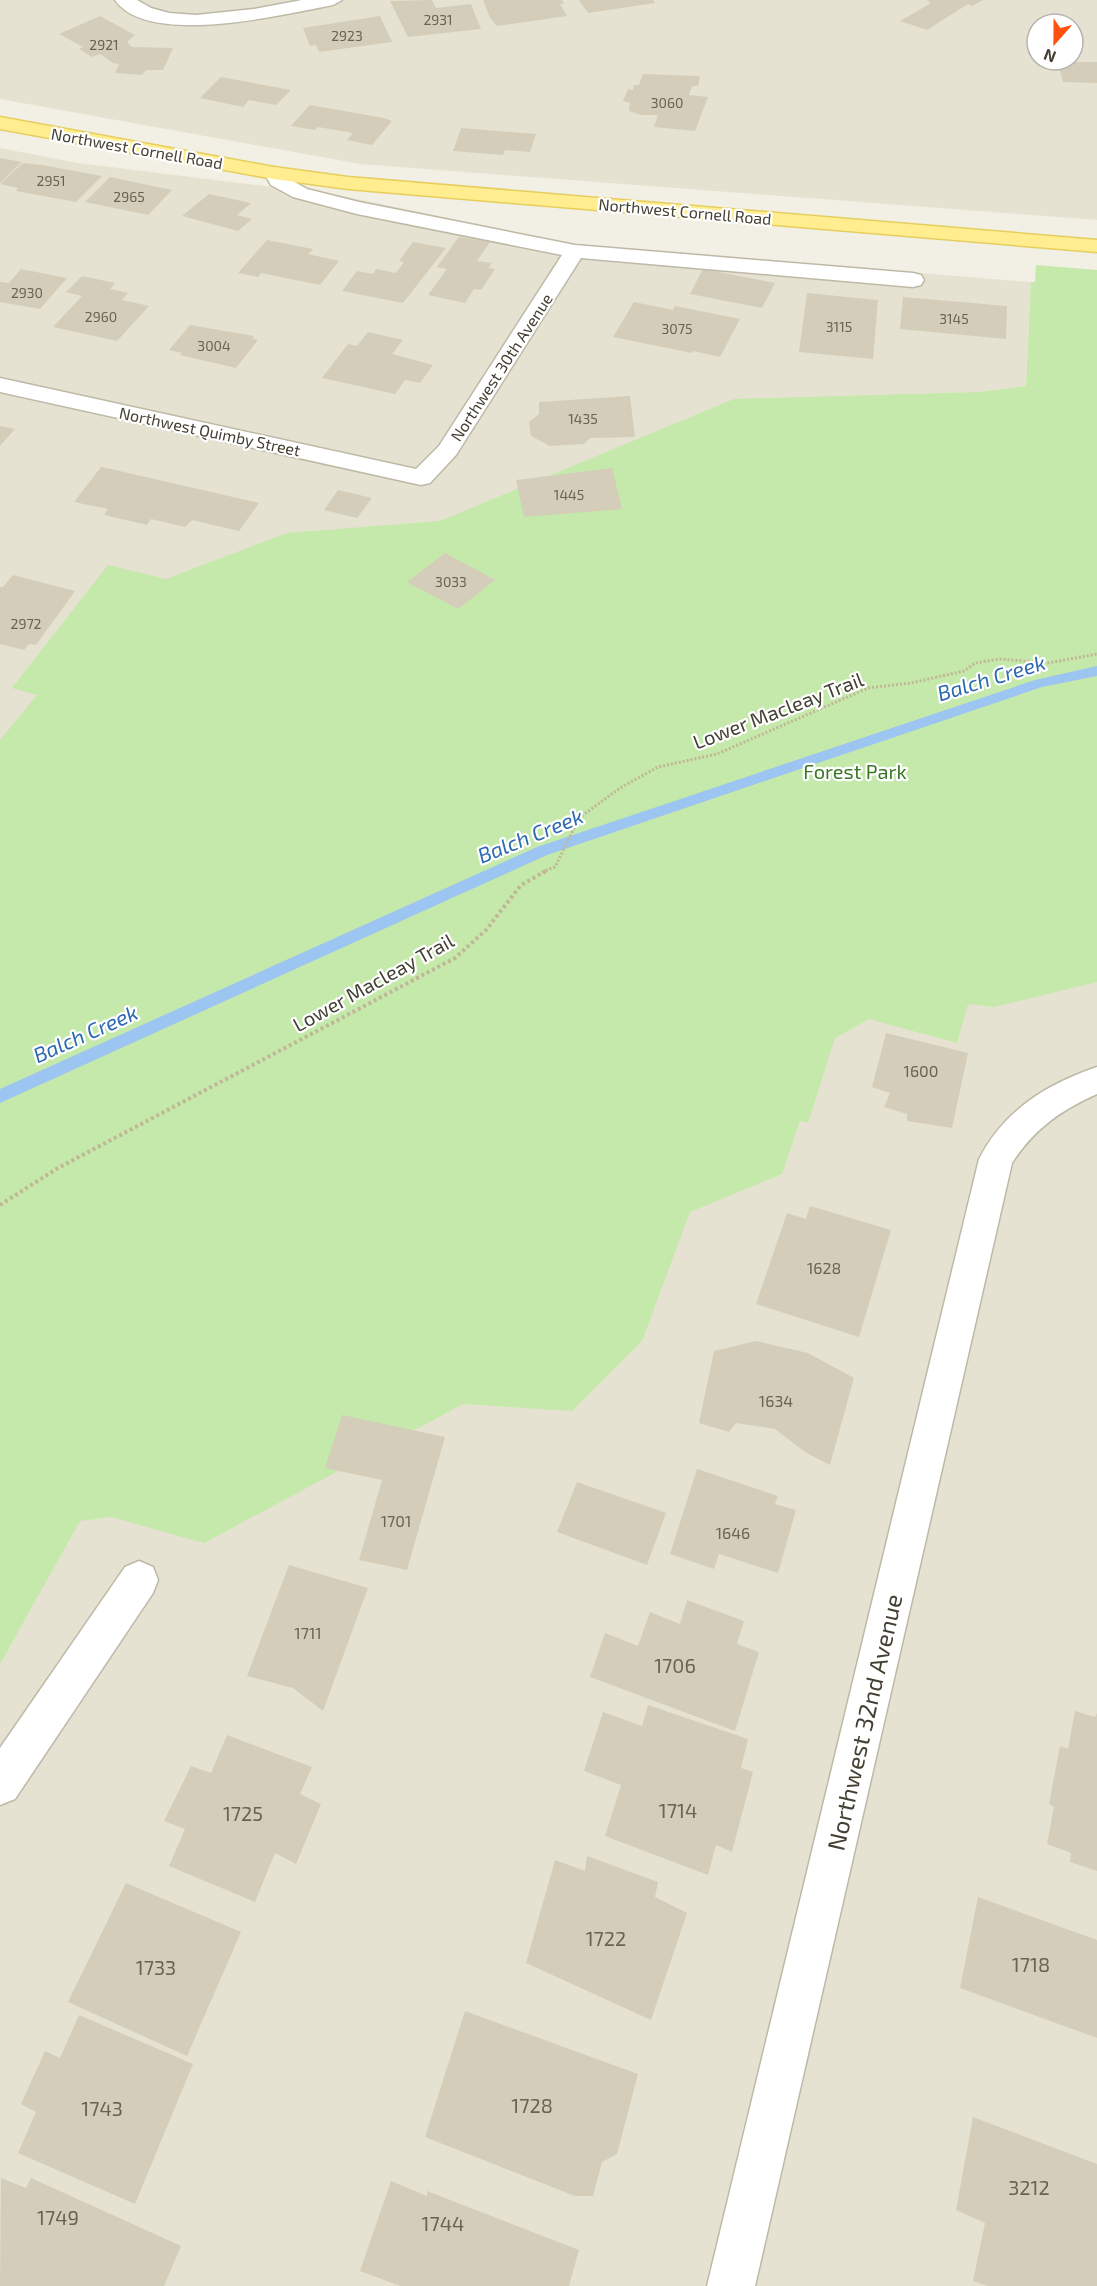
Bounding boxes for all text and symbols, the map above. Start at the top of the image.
house number: 2931 [423,11,453,28]
north arrow [1025,12,1085,72]
house number: 2923 [331,27,363,44]
house number: 2921 [89,36,119,53]
text: N [1041,46,1058,67]
house number: 3060 [651,94,683,111]
street label: Northwest Cornell Road [50,124,224,172]
house number: 2951 [37,172,65,189]
house number: 2965 [113,188,145,205]
street label: Northwest Cornell Road [598,194,772,228]
house number: 2930 [11,284,43,301]
street label: Northwest 30th Avenue [446,290,556,444]
house number: 2960 [85,308,117,325]
house number: 3145 [939,310,969,327]
house number: 3115 [826,318,852,335]
house number: 3075 [662,320,692,337]
house number: 3004 [197,337,231,354]
street label: Northwest Quimby Street [117,403,302,460]
house number: 1435 [568,410,598,427]
house number: 1445 [554,486,584,503]
house number: 3033 [435,573,467,590]
house number: 2972 [11,615,42,632]
water label: Balch Creek [934,649,1048,705]
street label: Lower Macleay Trail [689,666,867,754]
park label: Forest Park [803,759,907,783]
water label: Balch Creek [474,802,587,868]
street label: Lower Macleay Trail [288,928,458,1036]
water label: Balch Creek [29,999,141,1067]
house number: 1600 [904,1061,938,1080]
house number: 1628 [807,1258,841,1277]
house number: 1634 [759,1391,793,1410]
house number: 1701 [381,1511,411,1530]
house number: 1646 [716,1523,750,1542]
street label: Northwest 32nd Avenue [820,1591,908,1853]
house number: 1711 [294,1623,322,1642]
house number: 1706 [654,1653,696,1677]
house number: 1714 [659,1798,697,1822]
house number: 1725 [223,1801,263,1825]
house number: 1722 [586,1926,626,1950]
house number: 1718 [1012,1952,1050,1976]
house number: 1733 [136,1955,176,1979]
house number: 1728 [511,2093,553,2117]
house number: 1743 [81,2096,123,2120]
house number: 3212 [1008,2175,1050,2199]
house number: 1749 [37,2205,79,2229]
house number: 1744 [422,2211,464,2235]

